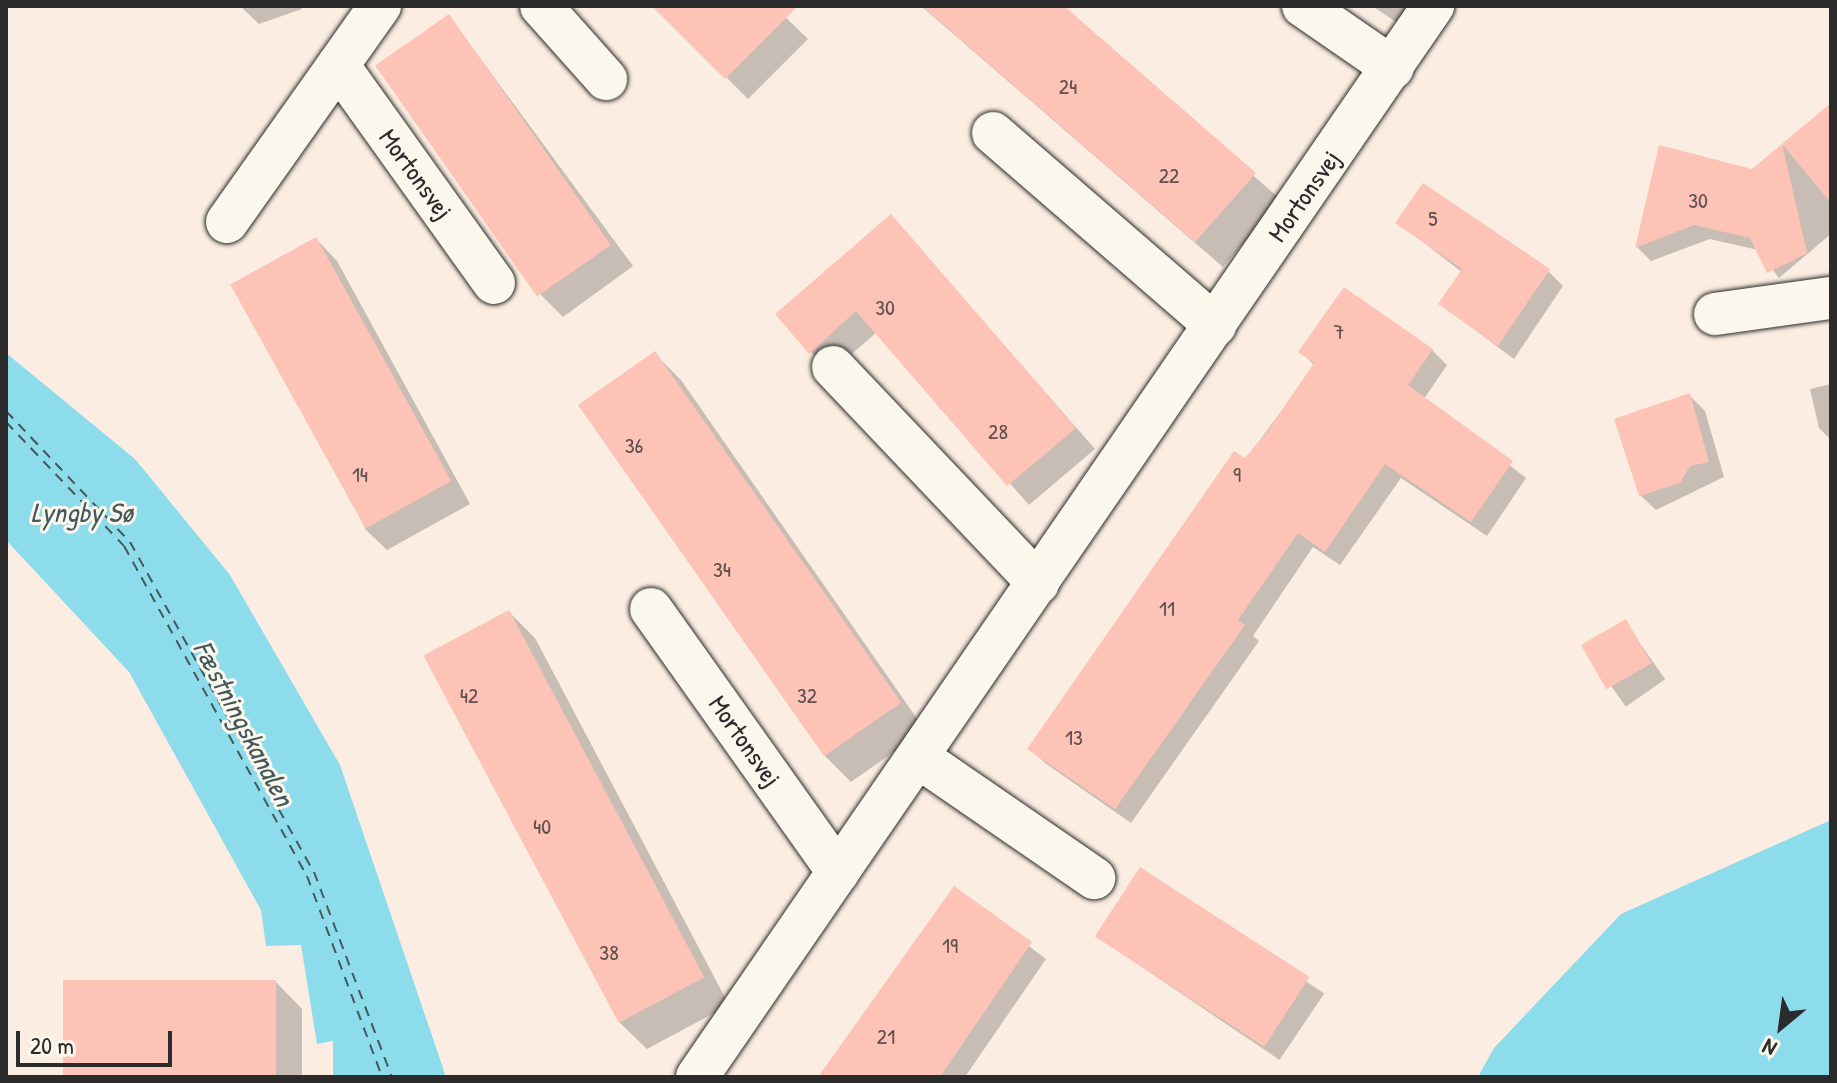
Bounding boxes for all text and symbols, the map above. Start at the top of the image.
house number: 24 [1059,74,1077,100]
street label: Mortonsvej [373,123,459,225]
street label: Mortonsvej [1261,144,1347,248]
house number: 22 [1159,163,1179,189]
house number: 30 [1688,188,1708,214]
house number: 5 [1428,206,1438,232]
house number: 30 [875,295,895,321]
house number: 7 [1334,319,1344,345]
house number: 28 [988,419,1008,445]
house number: 36 [625,433,643,459]
house number: 14 [352,462,368,488]
house number: 9 [1233,462,1241,488]
water label: Lyngby Sø [31,495,133,529]
house number: 34 [713,557,731,583]
house number: 11 [1159,596,1175,622]
water label: Fæstningskanalen [186,635,302,811]
house number: 42 [460,683,478,709]
house number: 32 [797,683,817,709]
street label: Mortonsvej [702,689,788,793]
house number: 13 [1065,725,1083,751]
house number: 40 [533,814,551,840]
house number: 19 [942,933,958,959]
house number: 38 [599,940,619,966]
north arrow [1741,987,1821,1067]
scale bar [20,1015,176,1065]
house number: 21 [877,1024,895,1050]
text: 20 m [30,1029,74,1061]
text: N [1757,1032,1782,1064]

